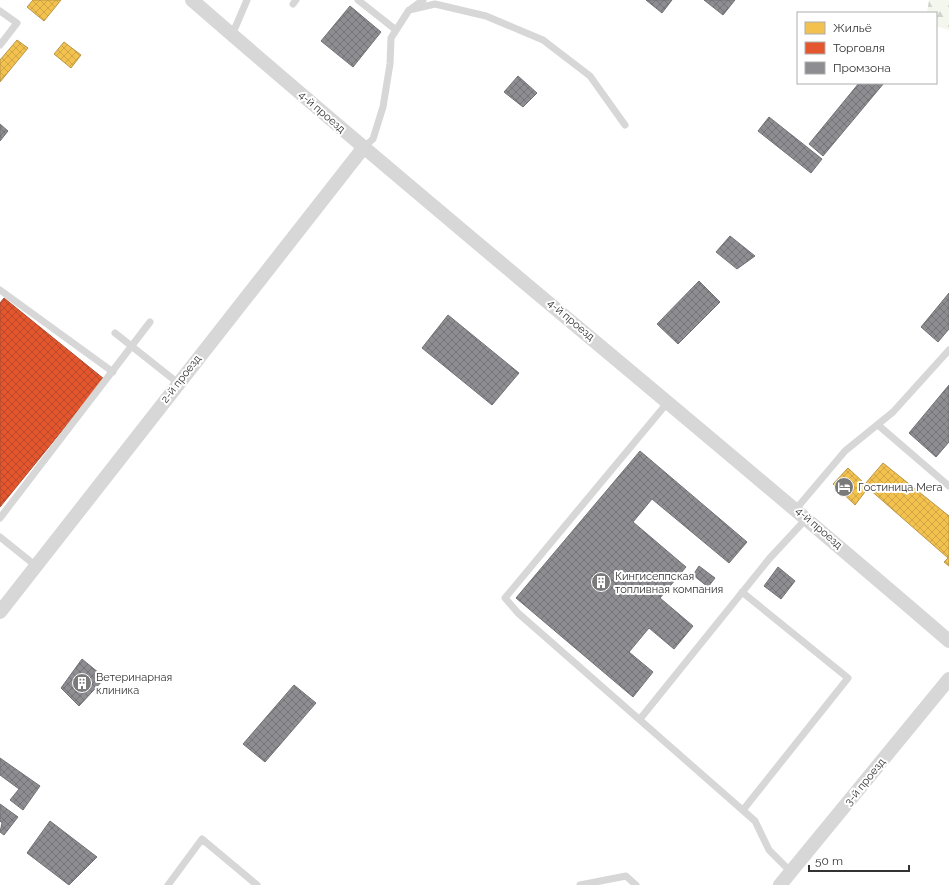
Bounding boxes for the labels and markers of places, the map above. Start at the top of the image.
hotel icon: Гостиница Мега [833,476,855,498]
place label: Гостиница Мега [858,481,943,494]
place label: Кингисеппская топливная компания [615,570,723,596]
building icon: Кингисеппская топливная компания [590,571,612,593]
place label: Ветеринарная клиника [96,671,172,697]
building icon: Ветеринарная клиника [71,672,93,694]

